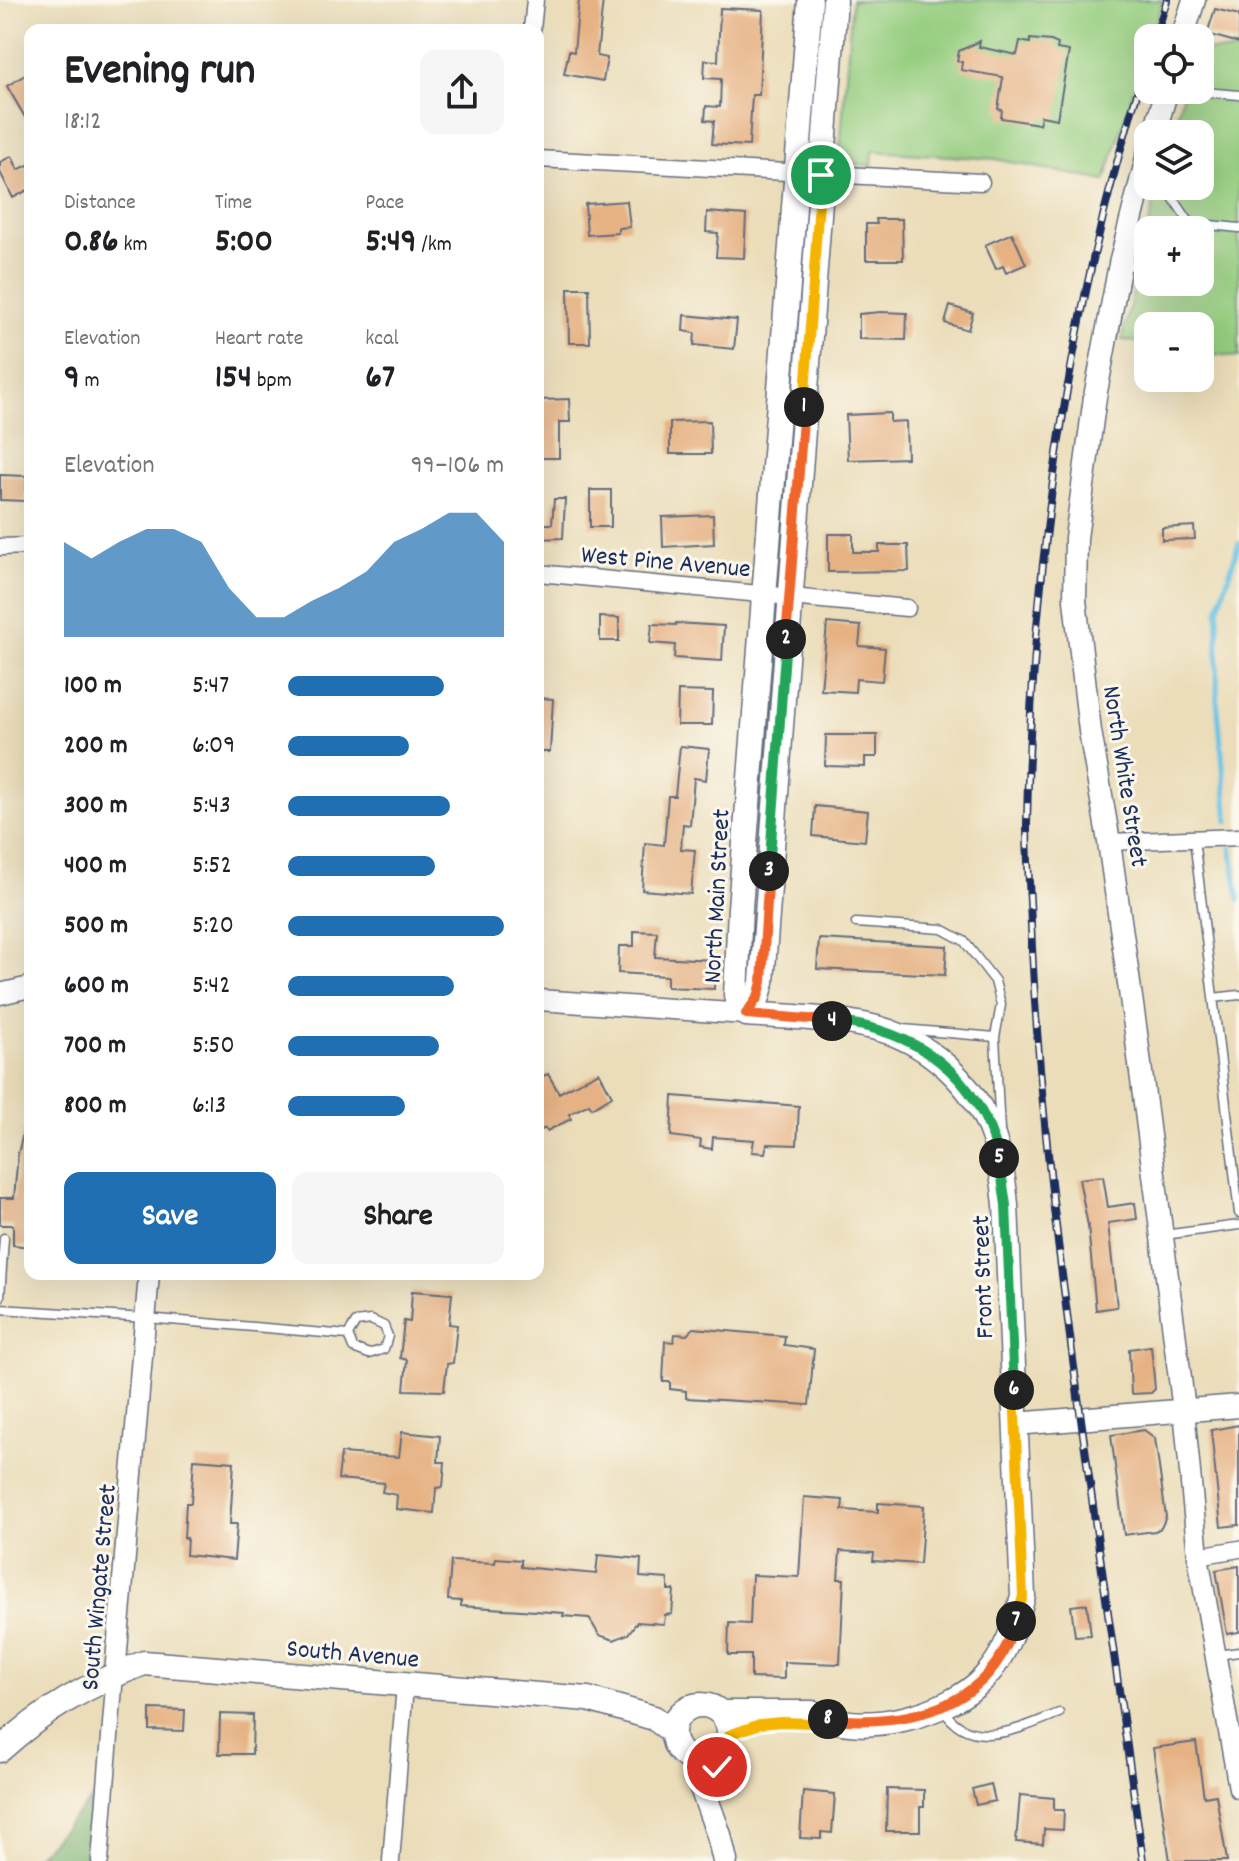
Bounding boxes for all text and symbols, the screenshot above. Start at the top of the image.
map controls [1134,24,1214,392]
button: locate [1134,24,1214,104]
text: Evening run [64,42,255,105]
button: share [420,50,504,134]
text: 18:12 [64,104,102,141]
button: layers [1134,120,1214,200]
pin [787,141,855,209]
icon: arrive [799,153,843,197]
text: Distance [64,188,136,219]
text: Time [215,188,252,219]
text: Pace [365,188,404,219]
button: + [1134,216,1214,296]
text: 0.86 [64,219,118,268]
text: 5:00 [215,219,273,268]
text: 5:49 [365,219,416,268]
text: km [118,230,148,261]
text: /km [416,230,452,261]
button: − [1134,312,1214,392]
text: Elevation [64,324,141,355]
text: Heart rate [215,324,304,355]
text: kcal [365,324,399,355]
text: 9 [64,355,80,404]
text: 154 [215,355,252,404]
text: 67 [365,355,395,404]
text: m [80,366,100,397]
text: bpm [252,366,292,397]
pin: 1 [784,387,824,427]
text: 1 [802,391,806,422]
text: Elevation [64,448,154,485]
text: 99–106 m [411,448,504,485]
street label: West Pine Avenue [579,538,752,589]
pin: 2 [766,619,806,659]
text: 2 [781,623,791,654]
text: 100 m [64,668,122,705]
text: 5:47 [192,668,229,705]
street label: North White Street [1091,683,1156,870]
text: 200 m [64,728,128,765]
text: 6:09 [192,728,235,765]
text: 300 m [64,788,128,825]
text: 5:43 [192,788,231,825]
street label: North Main Street [695,808,742,984]
text: 400 m [64,848,127,885]
text: 5:52 [192,848,232,885]
pin: 3 [749,851,789,891]
text: 3 [764,855,774,886]
text: 500 m [64,908,128,945]
text: 5:20 [192,908,234,945]
text: 600 m [64,968,129,1005]
text: 5:42 [192,968,231,1005]
pin: 4 [812,1001,852,1041]
text: 4 [827,1005,837,1036]
text: 700 m [64,1028,126,1065]
text: 5:50 [192,1028,235,1065]
text: 800 m [64,1088,127,1125]
text: 6:13 [192,1088,226,1125]
pin: 5 [979,1138,1019,1178]
text: 5 [994,1142,1004,1173]
button: Save [64,1172,276,1264]
button: Share [292,1172,504,1264]
street label: Front Street [964,1214,1005,1339]
pin: 6 [994,1370,1034,1410]
text: 6 [1009,1374,1019,1405]
street label: South Wingate Street [73,1482,128,1692]
pin: 7 [996,1601,1036,1641]
text: 7 [1012,1605,1020,1636]
street label: South Avenue [285,1631,420,1680]
pin: 8 [808,1699,848,1739]
text: 8 [824,1703,832,1734]
pin [683,1733,751,1801]
icon: check [695,1745,739,1789]

